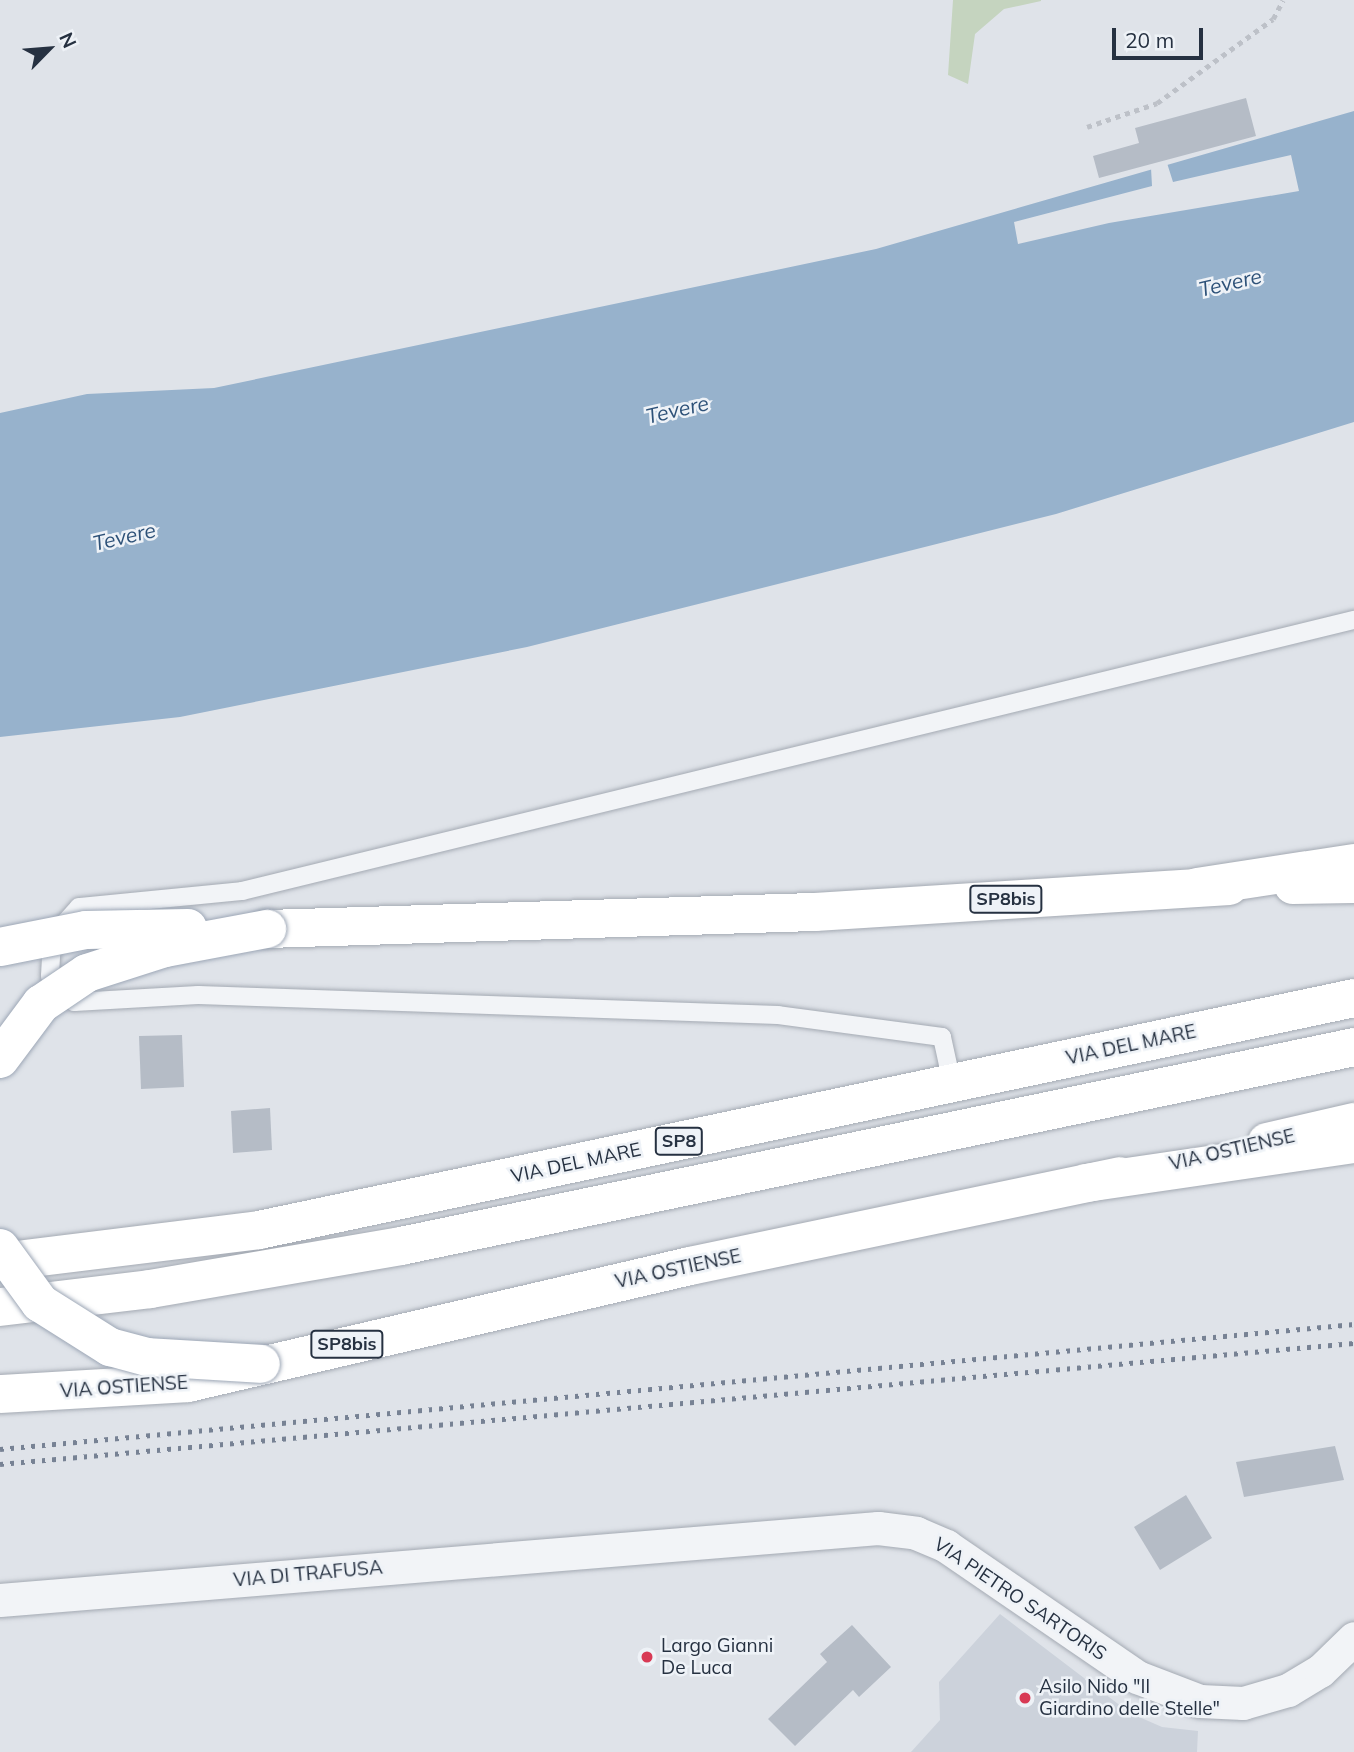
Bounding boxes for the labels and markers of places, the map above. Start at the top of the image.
place label: Largo Gianni De Luca [661,1635,773,1679]
marker: Largo Gianni De Luca [639,1649,655,1665]
place label: Asilo Nido "Il Giardino delle Stelle" [1039,1676,1220,1720]
marker: Asilo Nido "Il Giardino delle Stelle" [1017,1690,1033,1706]

